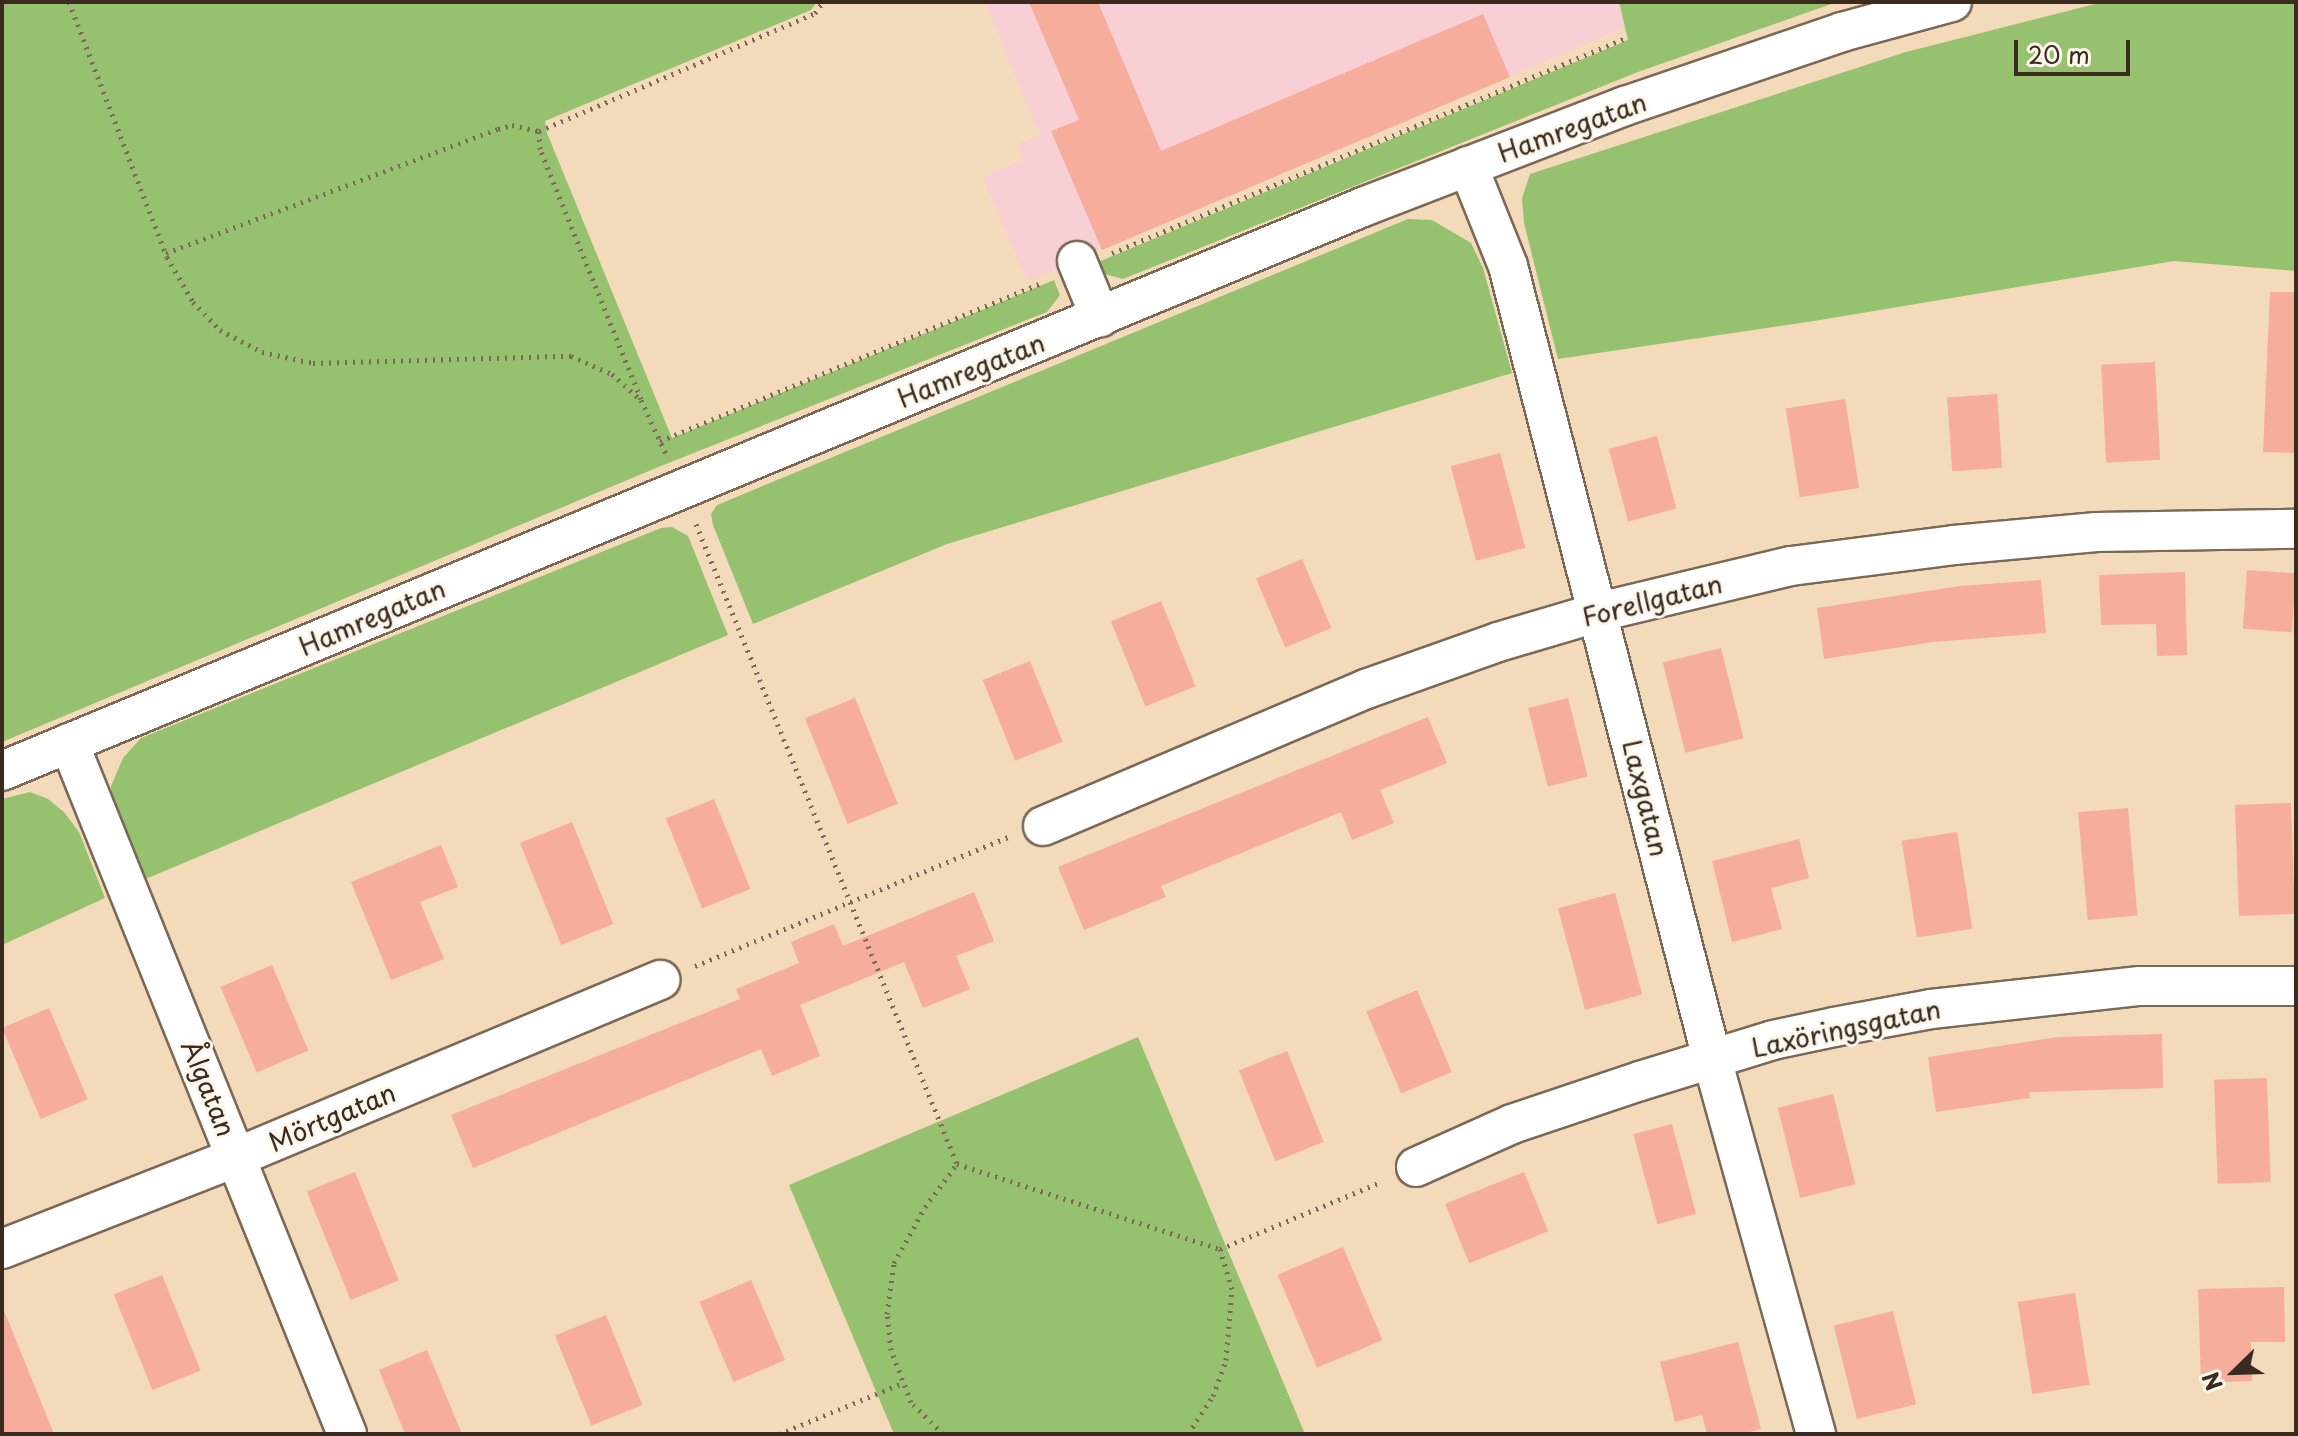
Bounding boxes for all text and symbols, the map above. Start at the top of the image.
scale bar [2018,24,2134,74]
text: 20 m [2028,36,2090,72]
street label: Hamregatan [1493,86,1651,168]
street label: Hamregatan [893,326,1049,414]
street label: Forellgatan [1579,568,1725,632]
street label: Hamregatan [294,572,450,662]
street label: Laxgatan [1616,736,1676,860]
street label: Laxöringsgatan [1749,993,1943,1063]
street label: Ålgatan [176,1035,242,1141]
street label: Mörtgatan [264,1076,400,1158]
north arrow [2194,1332,2274,1412]
text: N [2193,1367,2230,1396]

